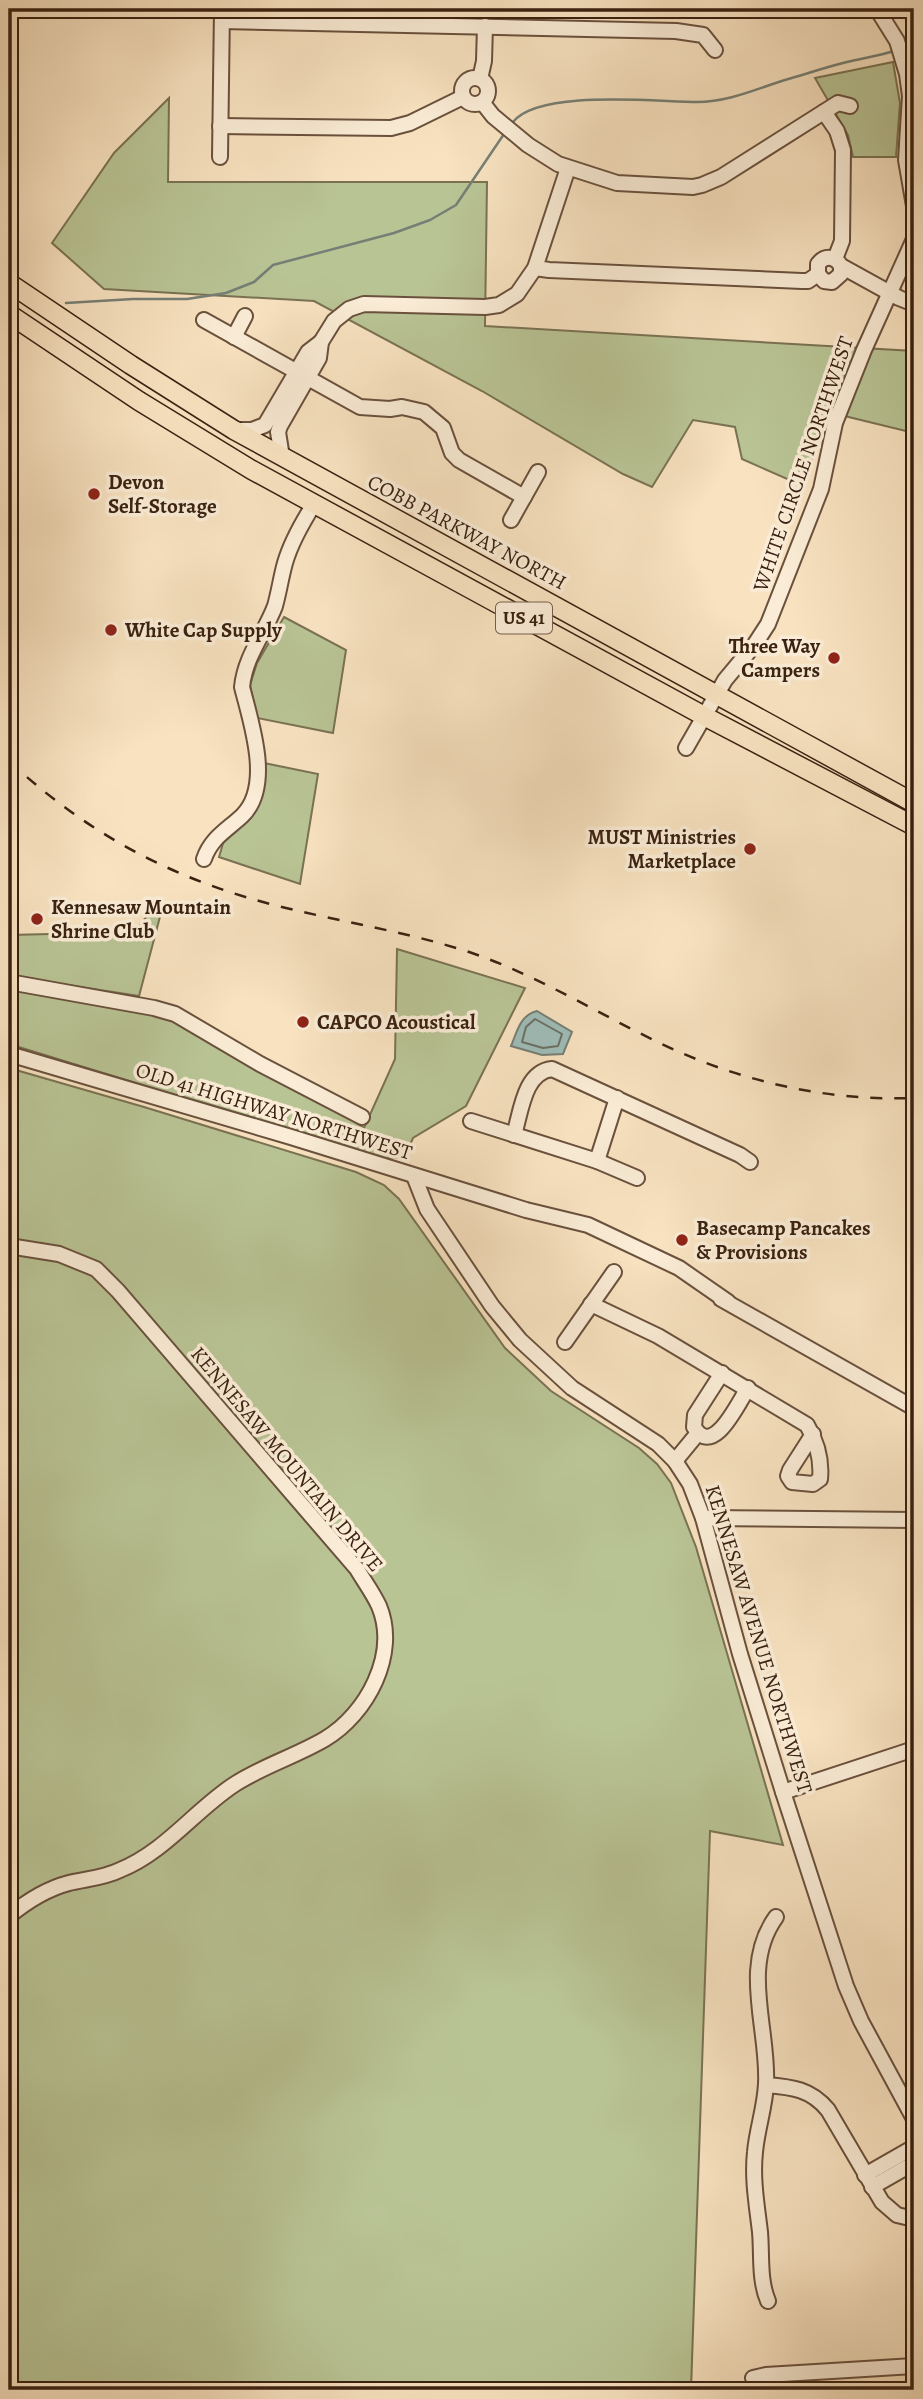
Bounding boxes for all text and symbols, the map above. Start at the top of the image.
street label: WHITE CIRCLE NORTHWEST [746,332,860,596]
place label: Devon Self-Storage [108,468,217,520]
street label: COBB PARKWAY NORTH [363,468,571,596]
marker: Devon Self-Storage [86,486,102,502]
road number: US 41 [496,603,552,634]
place label: White Cap Supply [124,616,283,644]
marker: White Cap Supply [103,622,119,638]
place label: Three Way Campers [729,632,821,684]
marker: Three Way Campers [826,650,842,666]
place label: MUST Ministries Marketplace [587,823,736,875]
marker: MUST Ministries Marketplace [742,841,758,857]
place label: Kennesaw Mountain Shrine Club [51,893,231,945]
marker: Kennesaw Mountain Shrine Club [29,911,45,927]
place label: CAPCO Acoustical [317,1008,476,1036]
marker: CAPCO Acoustical [295,1014,311,1030]
street label: OLD 41 HIGHWAY NORTHWEST [132,1056,416,1167]
place label: Basecamp Pancakes & Provisions [696,1214,870,1266]
marker: Basecamp Pancakes & Provisions [674,1232,690,1248]
street label: KENNESAW MOUNTAIN DRIVE [184,1340,390,1578]
street label: KENNESAW AVENUE NORTHWEST [699,1481,820,1797]

